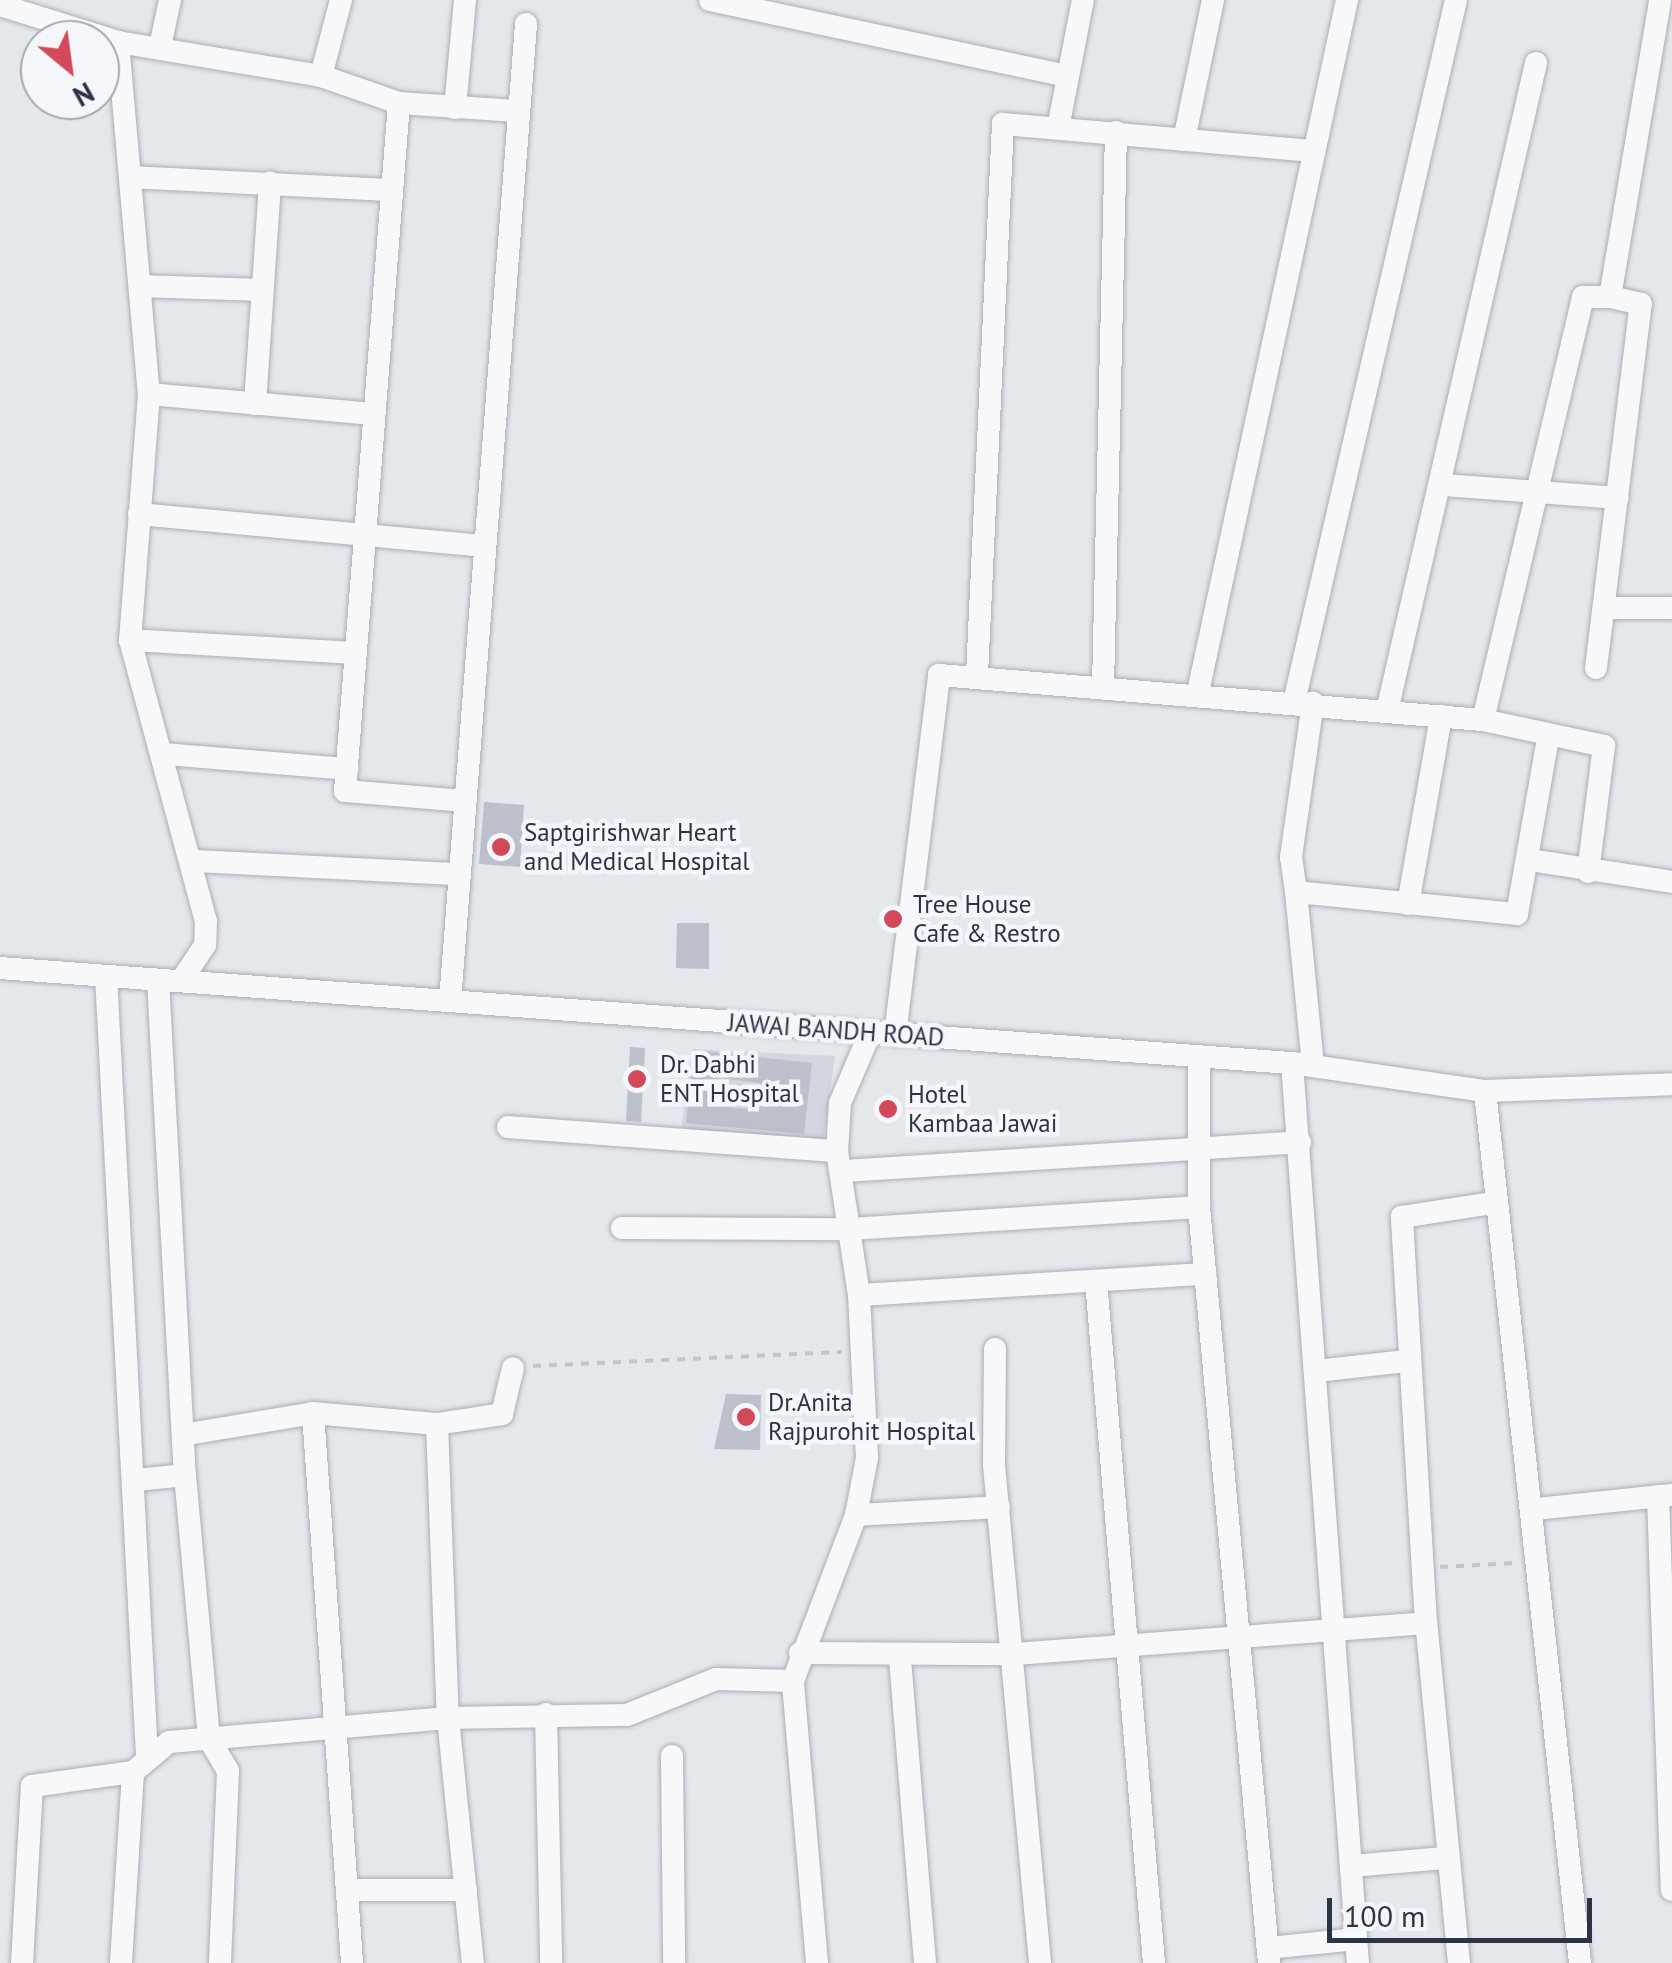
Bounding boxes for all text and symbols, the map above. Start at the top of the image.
north arrow [20,20,120,120]
text: N [67,74,101,116]
place label: Saptgirishwar Heart and Medical Hospital [524,818,750,877]
marker: Saptgirishwar Heart and Medical Hospital [488,834,514,860]
place label: Tree House Cafe & Restro [913,890,1061,949]
marker: Tree House Cafe & Restro [882,908,904,930]
street label: JAWAI BANDH ROAD [727,1007,945,1053]
place label: Dr. Dabhi ENT Hospital [660,1050,800,1109]
marker: Dr. Dabhi ENT Hospital [624,1066,650,1092]
place label: Hotel Kambaa Jawai [908,1080,1057,1139]
marker: Hotel Kambaa Jawai [877,1098,899,1120]
place label: Dr.Anita Rajpurohit Hospital [768,1388,975,1447]
marker: Dr.Anita Rajpurohit Hospital [733,1404,759,1430]
scale bar [1332,1878,1597,1940]
text: 100 m [1344,1896,1425,1935]

